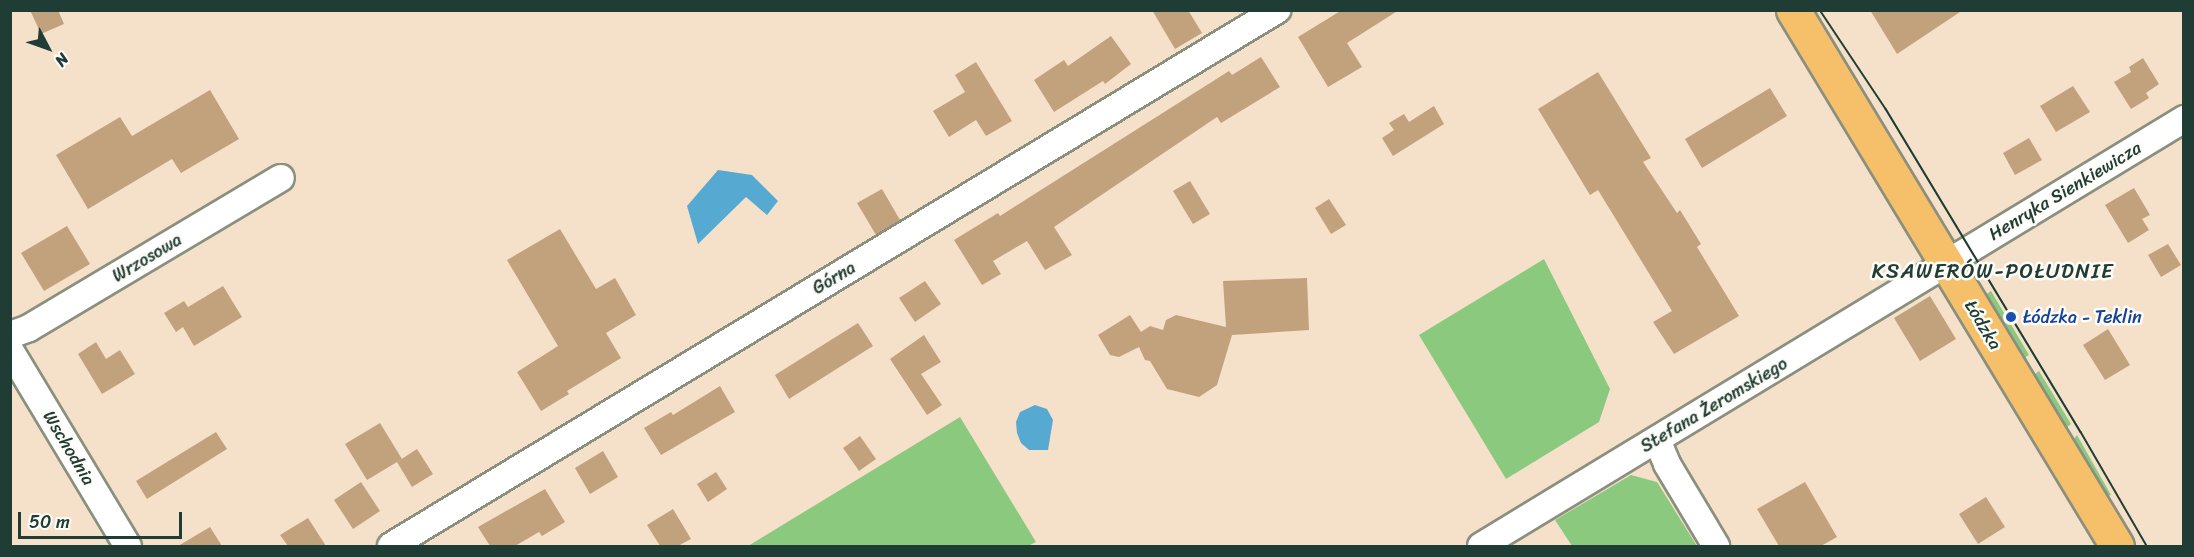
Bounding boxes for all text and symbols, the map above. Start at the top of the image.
north arrow [18,18,78,78]
text: N [47,46,77,74]
street label: Henryka Sienkiewicza [1985,137,2145,245]
street label: Wrzosowa [108,229,186,287]
street label: Górna [809,257,859,299]
district label: KSAWERÓW-POŁUDNIE [1873,258,2113,284]
street label: Łódzka [1960,296,2006,354]
place label: Łódzka - Teklin [2023,306,2142,328]
marker: Łódzka - Teklin [2004,310,2018,324]
street label: Stefana Żeromskiego [1637,353,1791,457]
street label: Wschodnia [38,407,100,489]
scale bar [21,500,184,538]
text: 50 m [29,506,70,538]

